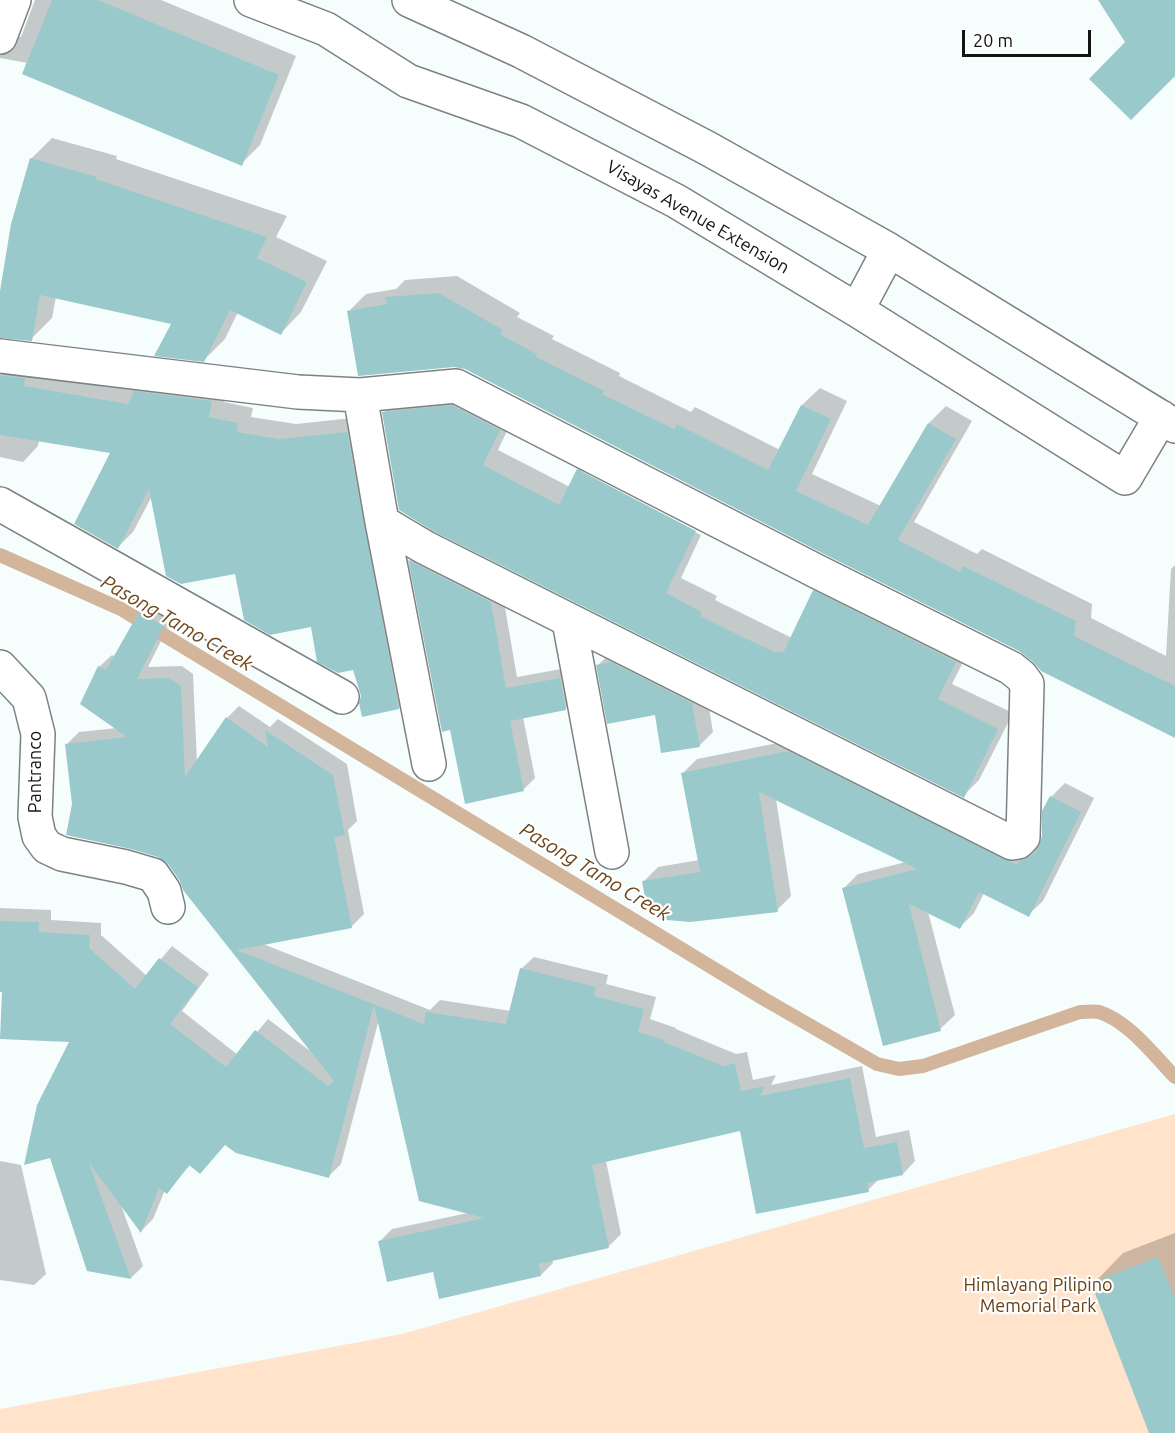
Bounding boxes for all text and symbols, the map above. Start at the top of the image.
scale bar [965,18,1094,56]
text: 20 m [973,30,1013,50]
street label: Visayas Avenue Extension [603,156,793,278]
water label: Pasong Tamo Creek [97,570,257,676]
street label: Pantranco [24,731,46,813]
water label: Pasong Tamo Creek [515,818,675,926]
park label: Himlayang Pilipino Memorial Park [963,1274,1113,1316]

